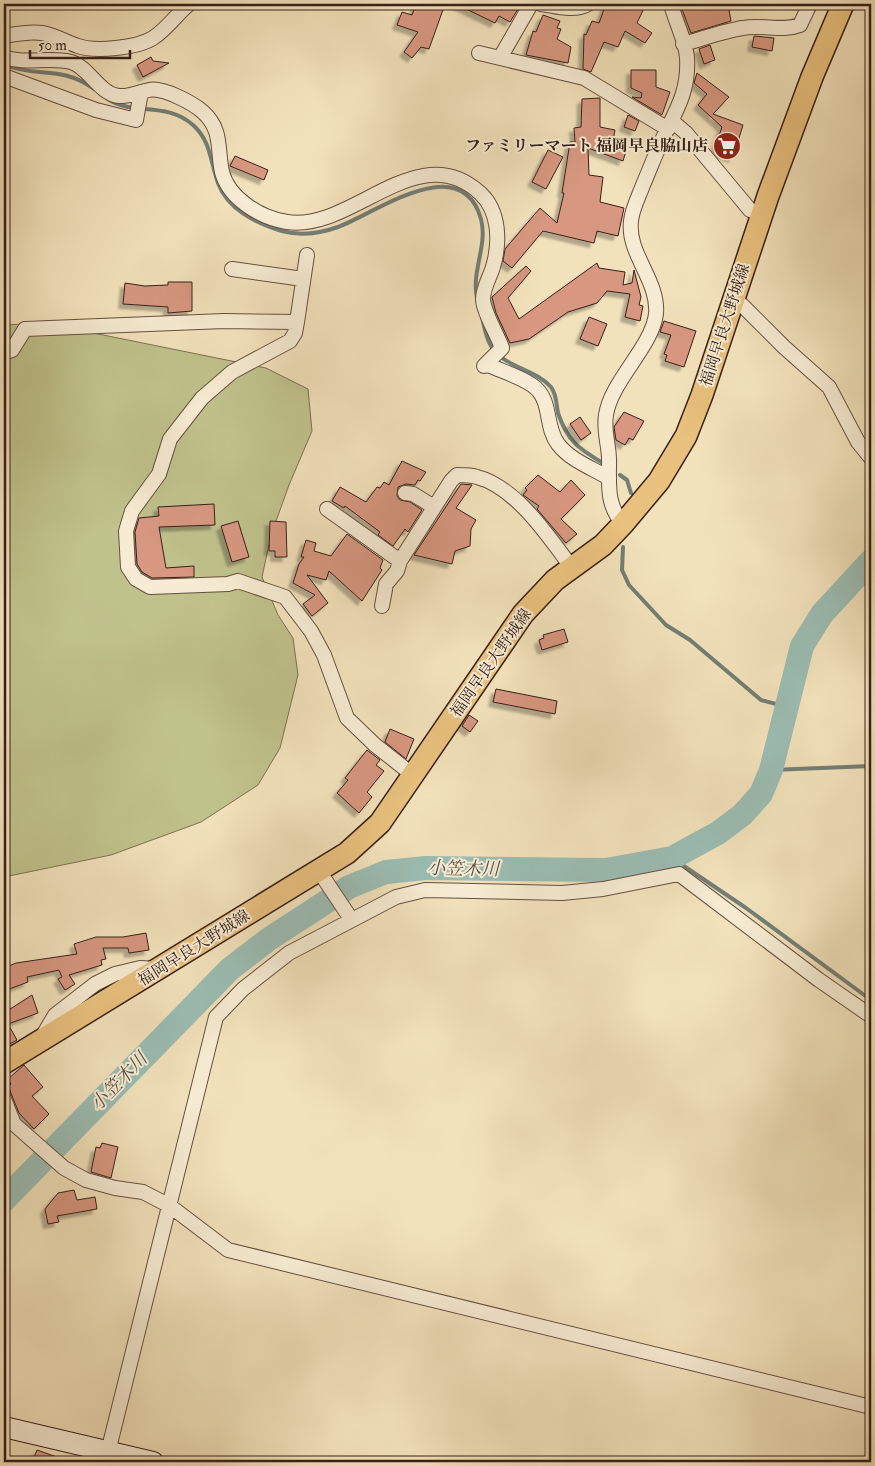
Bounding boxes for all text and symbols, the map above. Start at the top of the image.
scale bar [30,28,130,60]
text: 50 m [38,36,67,55]
supermarket icon: ファミリーマート 福岡早良脇山店 [712,131,742,161]
place label: ファミリーマート 福岡早良脇山店 [465,136,708,156]
street label: 福岡早良大野城線 [696,261,754,389]
street label: 福岡早良大野城線 [446,605,536,721]
water label: 小笠木川 [427,857,501,881]
street label: 福岡早良大野城線 [134,906,254,990]
water label: 小笠木川 [86,1047,154,1116]

